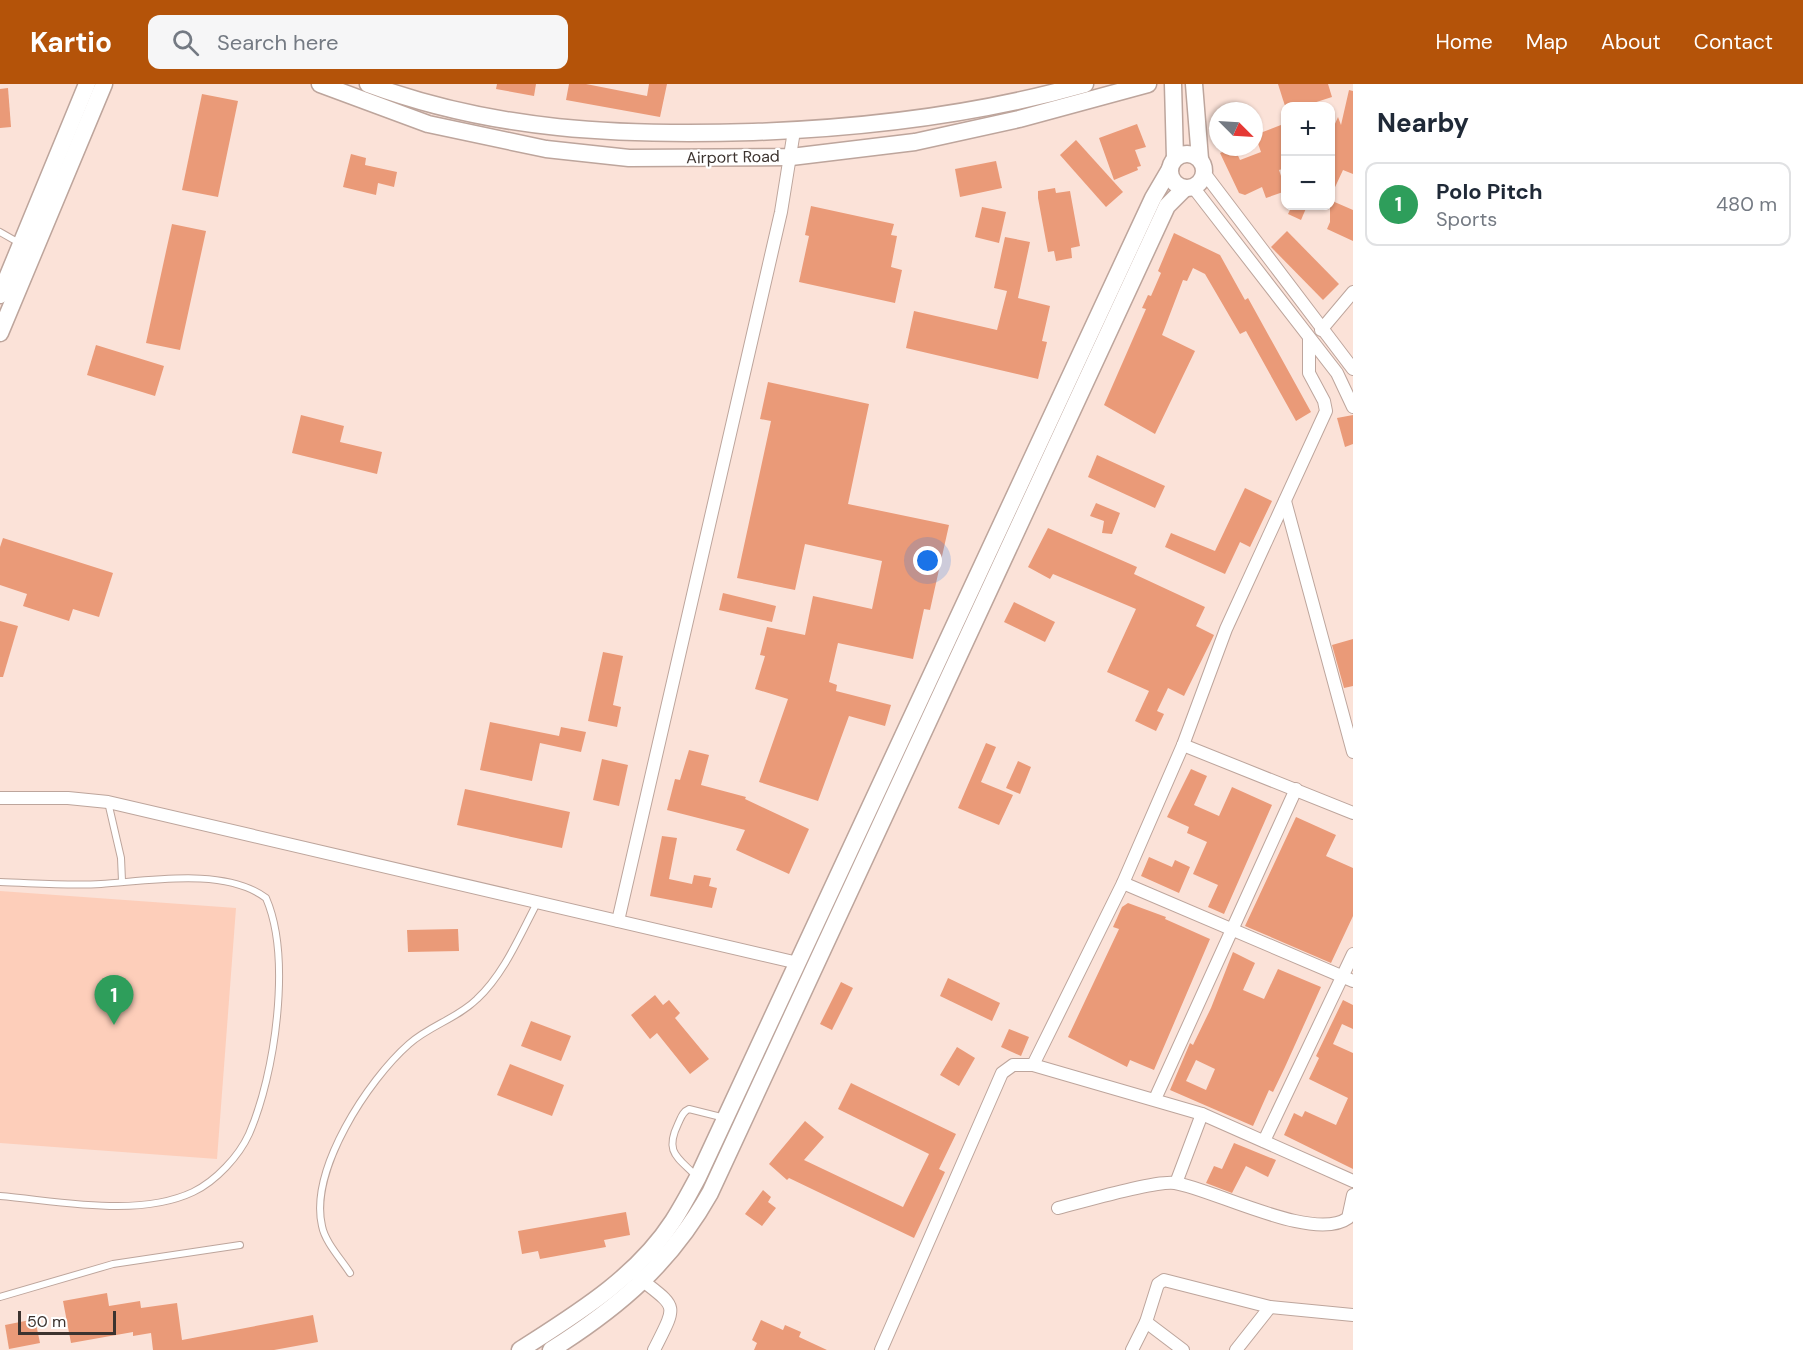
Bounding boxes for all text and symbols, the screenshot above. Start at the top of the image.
search box [148,15,568,69]
text: Kartio [30,24,112,61]
icon: search [169,26,202,59]
text: Search here [217,28,338,57]
text: Home [1435,28,1493,56]
text: Map [1526,28,1568,56]
text: About [1601,28,1661,56]
text: Contact [1694,28,1773,56]
north arrow [1209,102,1263,156]
map controls [1281,102,1335,210]
button: + [1281,102,1335,156]
text: Nearby [1377,106,1469,140]
street label: Airport Road [686,146,780,168]
button: − [1281,156,1335,210]
text: Polo Pitch [1436,177,1543,206]
text: 1 [1395,191,1402,217]
text: 480 m [1716,191,1777,217]
text: Sports [1436,206,1497,232]
your location [913,546,942,575]
pin: 1 [94,976,134,1025]
scale bar [18,1308,116,1336]
text: 50 m [27,1311,66,1332]

